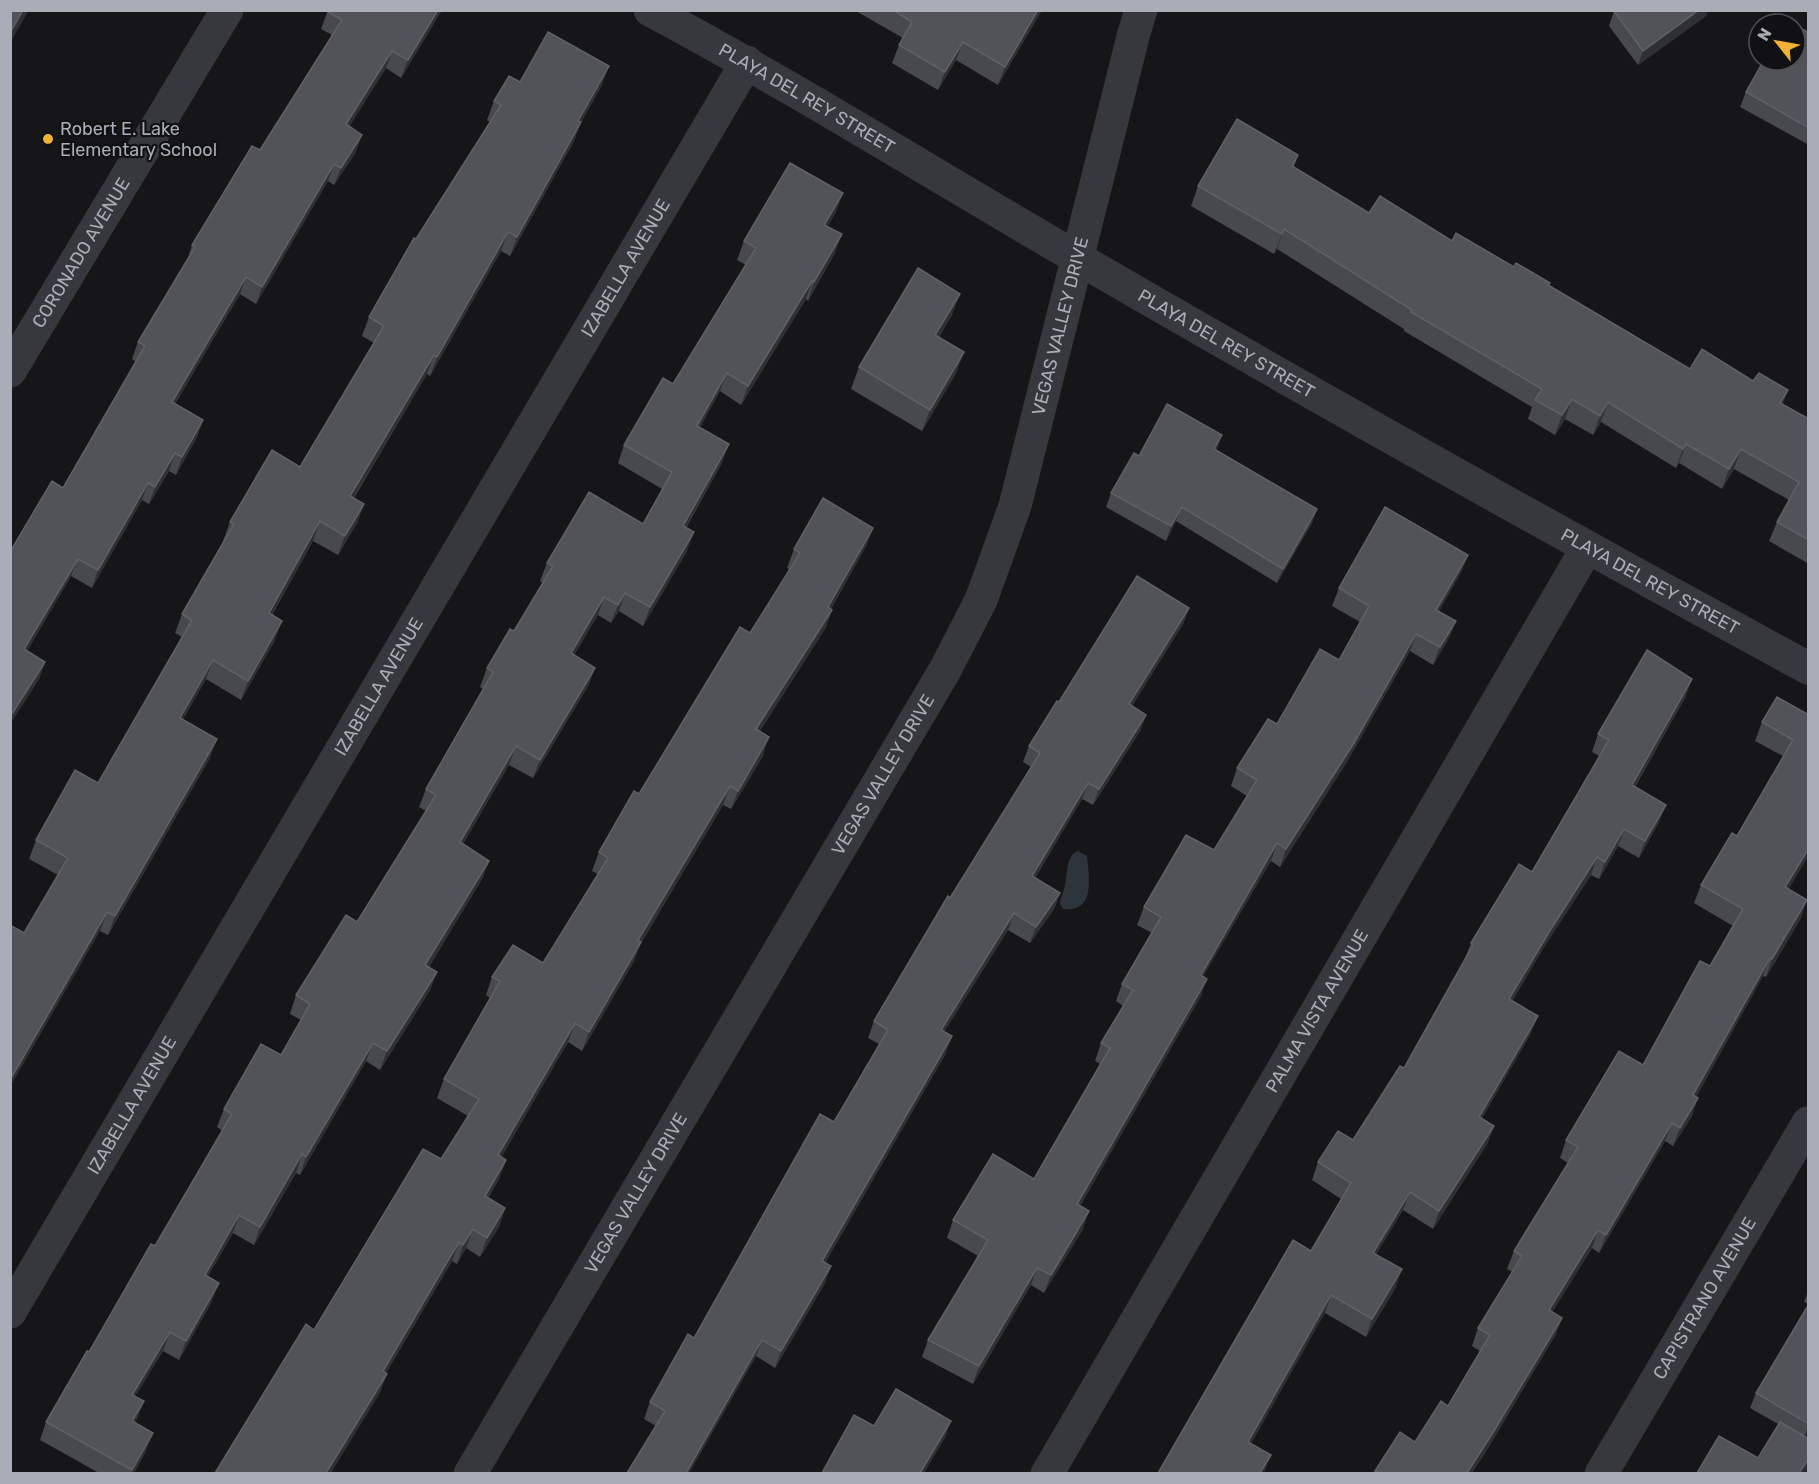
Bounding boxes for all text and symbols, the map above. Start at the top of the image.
north arrow [1747,12,1807,72]
text: N [1753,25,1776,44]
street label: PLAYA DEL REY STREET [715,39,899,158]
place label: Robert E. Lake Elementary School [60,118,217,161]
marker: Robert E. Lake Elementary School [41,132,55,146]
street label: CORONADO AVENUE [28,174,135,332]
street label: IZABELLA AVENUE [576,195,675,341]
street label: VEGAS VALLEY DRIVE [1027,235,1093,418]
street label: PLAYA DEL REY STREET [1134,284,1319,403]
street label: PLAYA DEL REY STREET [1557,524,1743,639]
street label: IZABELLA AVENUE [330,614,428,760]
street label: VEGAS VALLEY DRIVE [827,690,939,859]
street label: PALMA VISTA AVENUE [1261,925,1373,1097]
street label: IZABELLA AVENUE [83,1032,181,1178]
street label: VEGAS VALLEY DRIVE [580,1109,692,1278]
street label: CAPISTRANO AVENUE [1648,1213,1761,1383]

